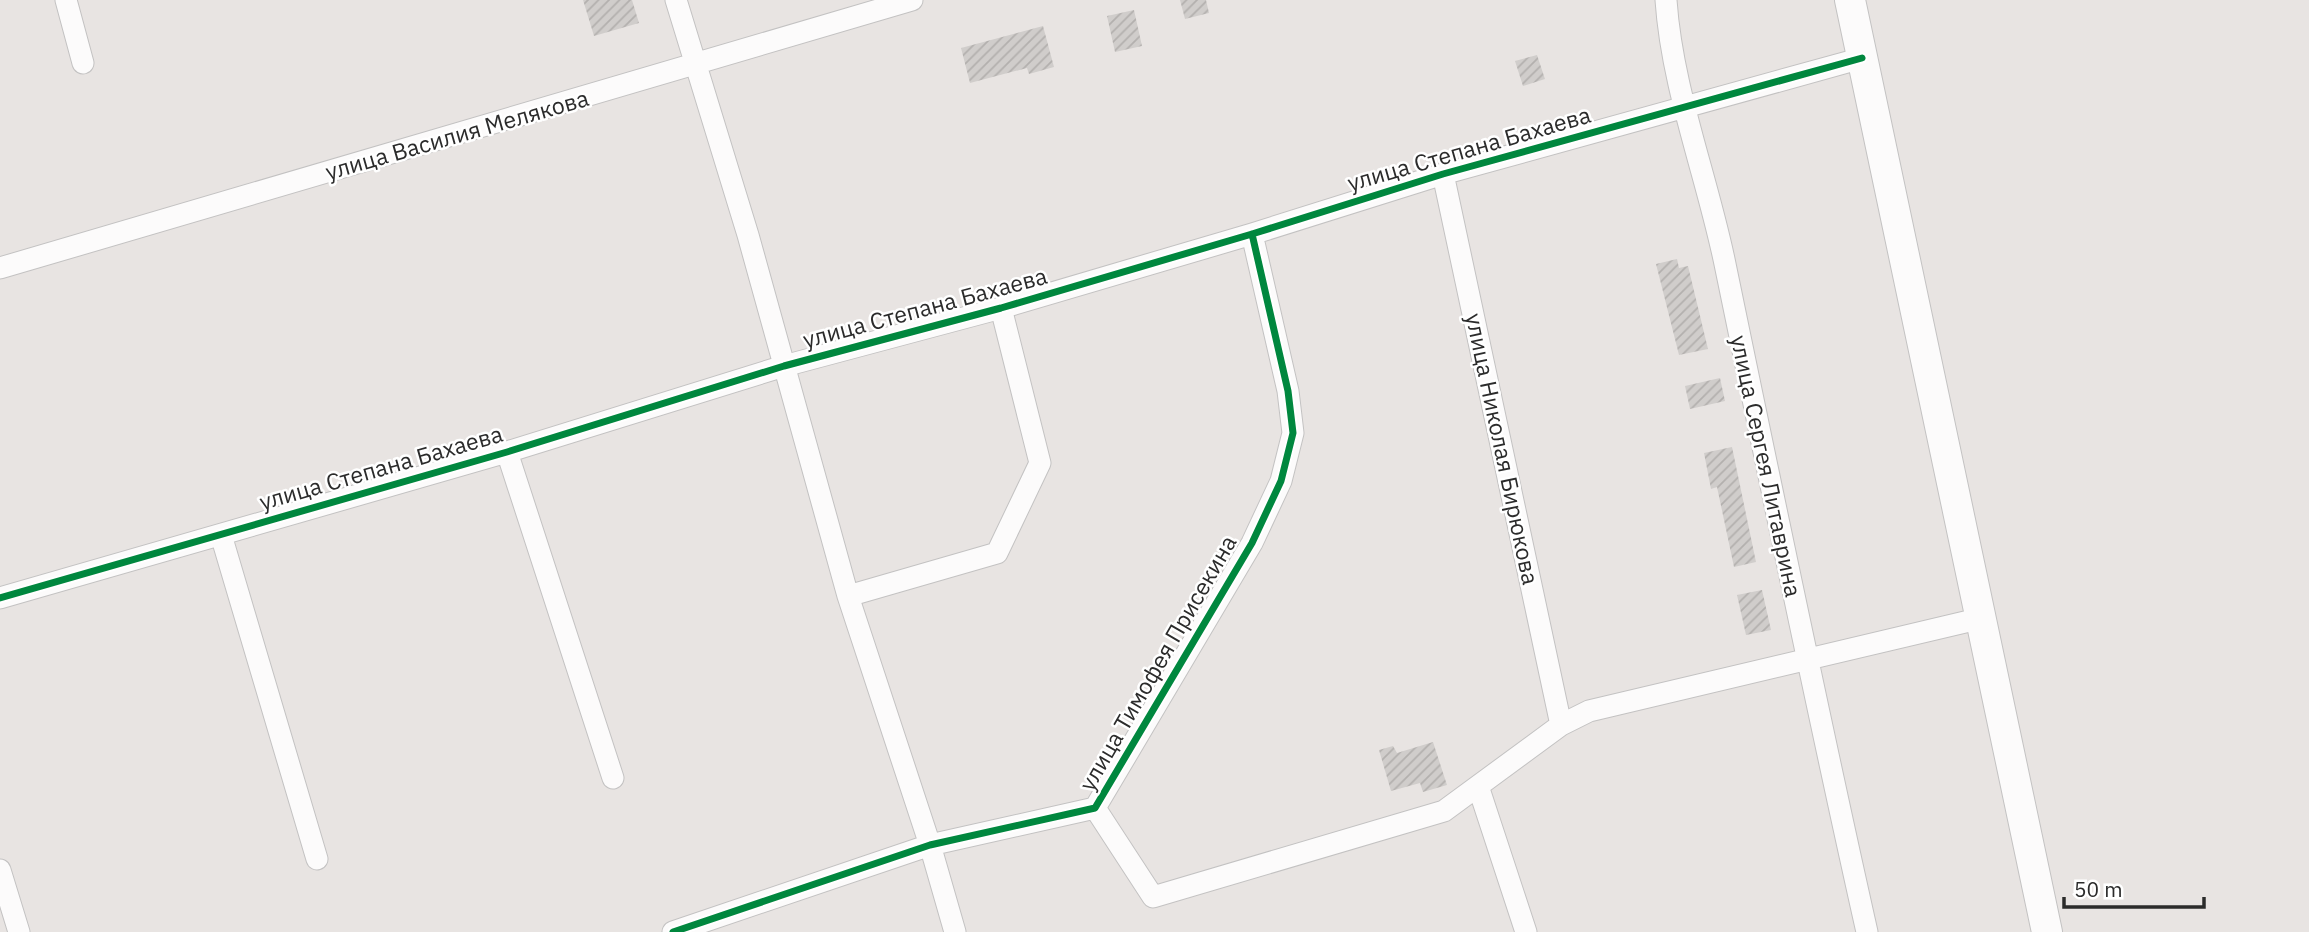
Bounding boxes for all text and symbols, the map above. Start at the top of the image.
street label: улица Василия Мелякова [322,82,592,186]
street label: улица Степана Бахаева [1344,99,1594,197]
street label: улица Степана Бахаева [799,260,1050,354]
street label: улица Николая Бирюкова [1460,310,1546,587]
street label: улица Сергея Литаврина [1725,332,1809,599]
street label: улица Степана Бахаева [256,418,506,516]
street label: улица Тимофея Присекина [1072,529,1243,796]
scale bar [2064,866,2204,910]
text: 50 m [2074,875,2123,903]

